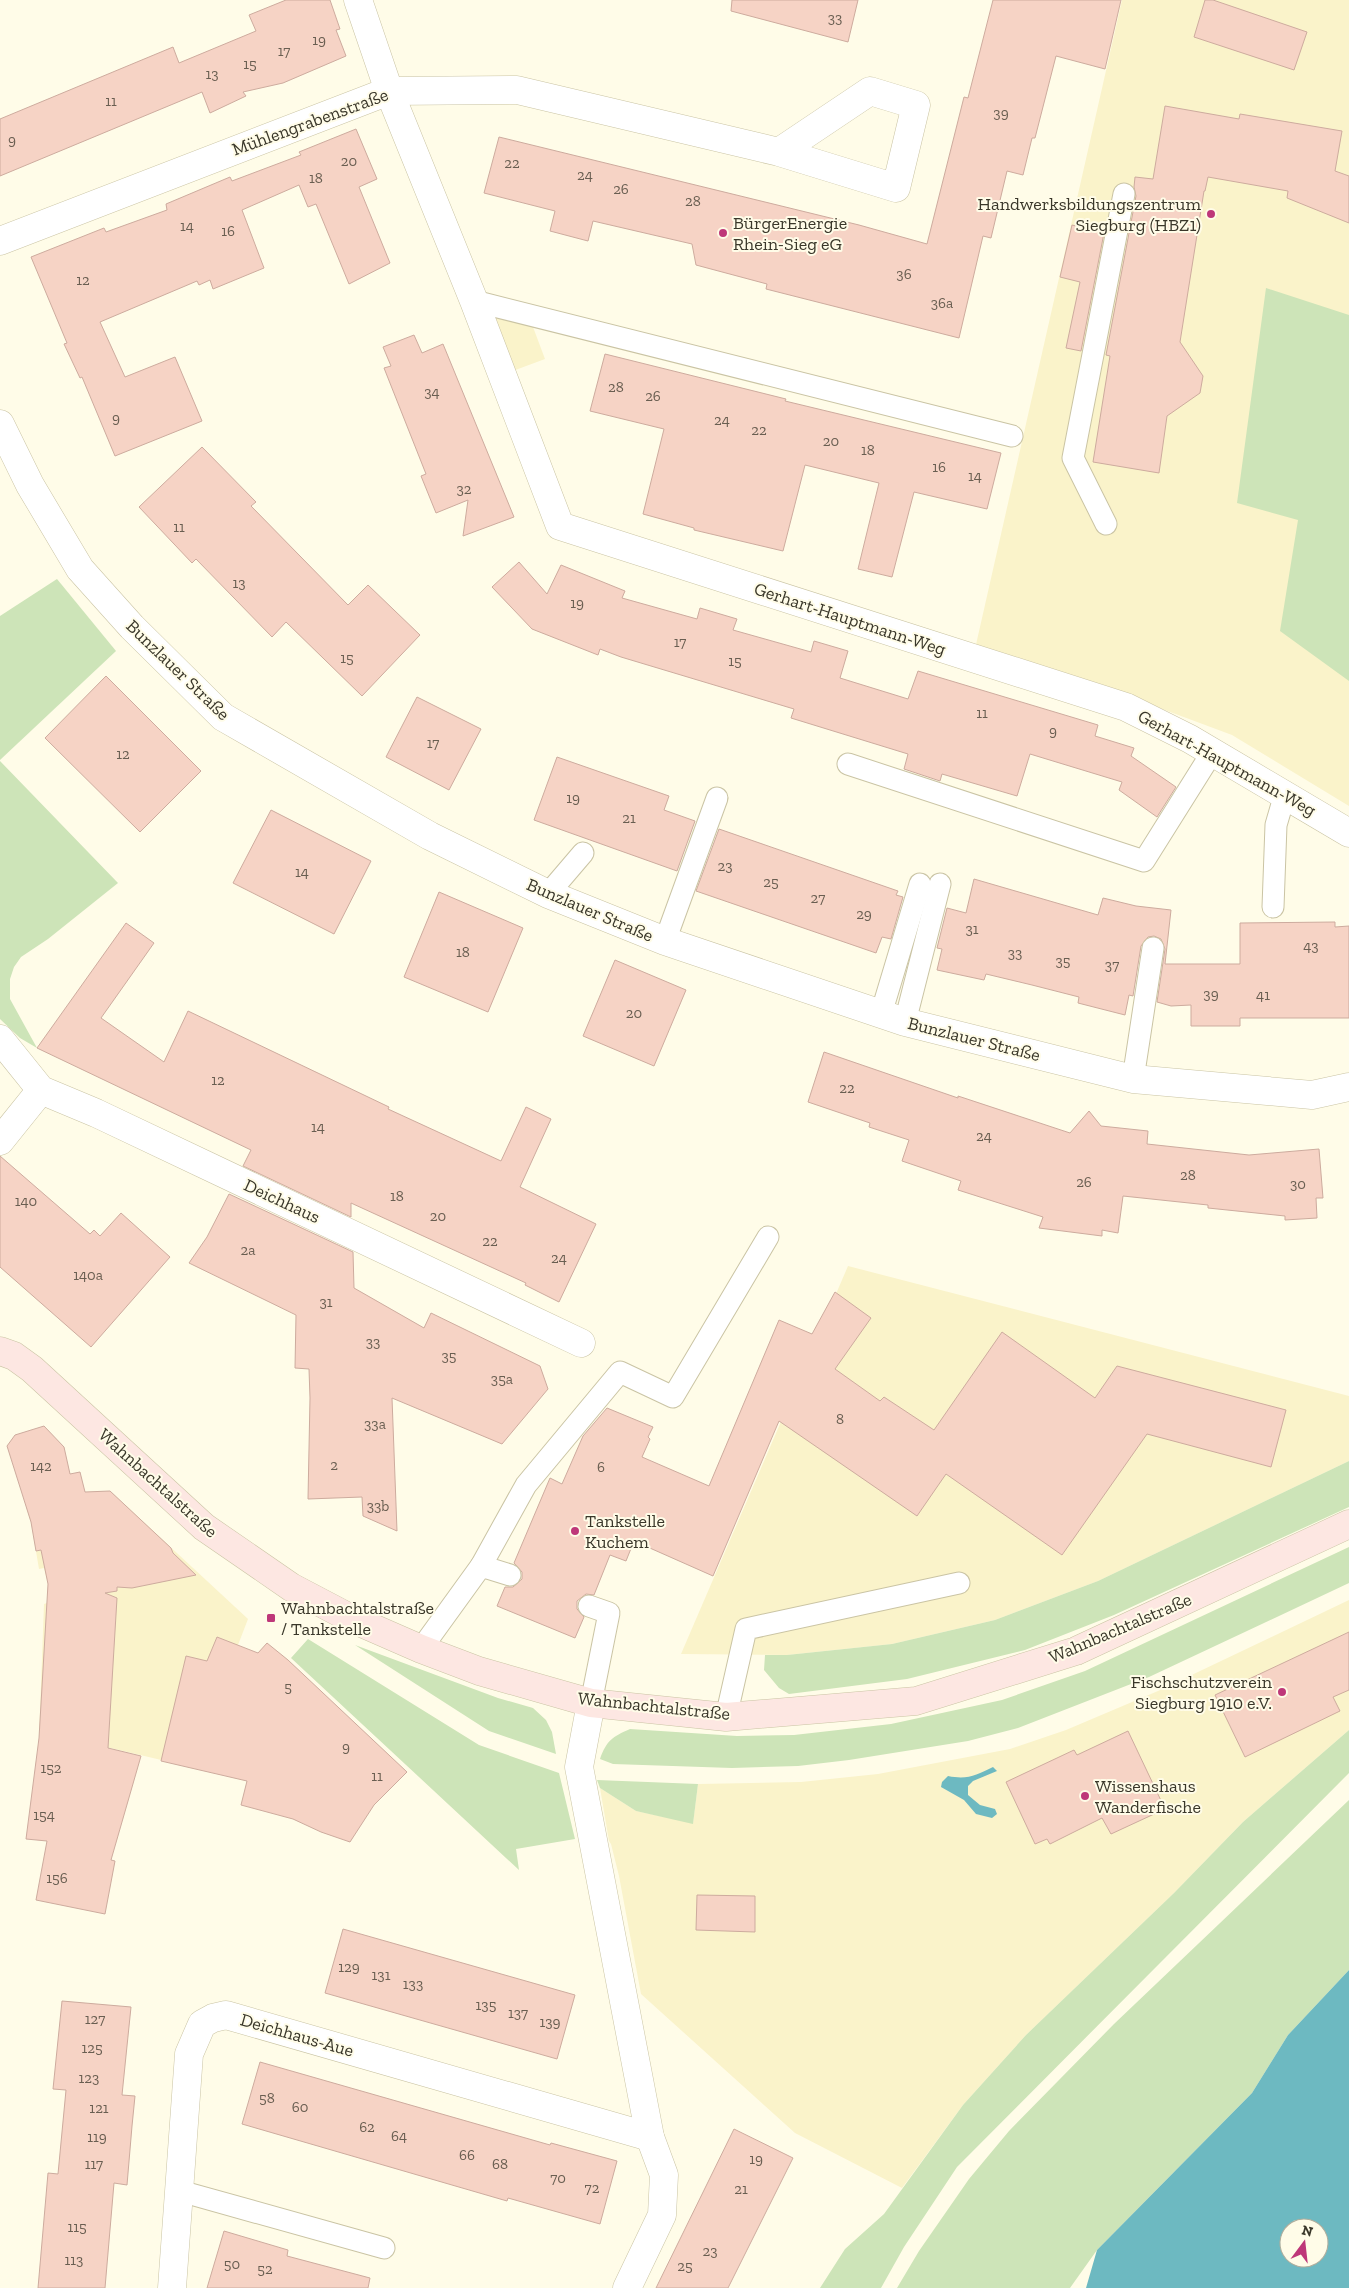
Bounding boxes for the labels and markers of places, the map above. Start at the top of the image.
place label: Handwerksbildungszentrum Siegburg (HBZ1) [978,193,1201,236]
marker: Handwerksbildungszentrum Siegburg (HBZ1) [1205,208,1217,220]
place label: BürgerEnergie Rhein-Sieg eG [733,212,847,255]
marker: BürgerEnergie Rhein-Sieg eG [717,227,729,239]
place label: Tankstelle Kuchem [585,1510,665,1553]
marker: Tankstelle Kuchem [569,1525,581,1537]
place label: Wahnbachtalstraße / Tankstelle [281,1597,434,1640]
marker: Wahnbachtalstraße / Tankstelle [265,1612,277,1624]
place label: Fischschutzverein Siegburg 1910 e.V. [1131,1671,1273,1714]
marker: Fischschutzverein Siegburg 1910 e.V. [1276,1686,1288,1698]
place label: Wissenshaus Wanderfische [1095,1775,1201,1818]
marker: Wissenshaus Wanderfische [1079,1790,1091,1802]

